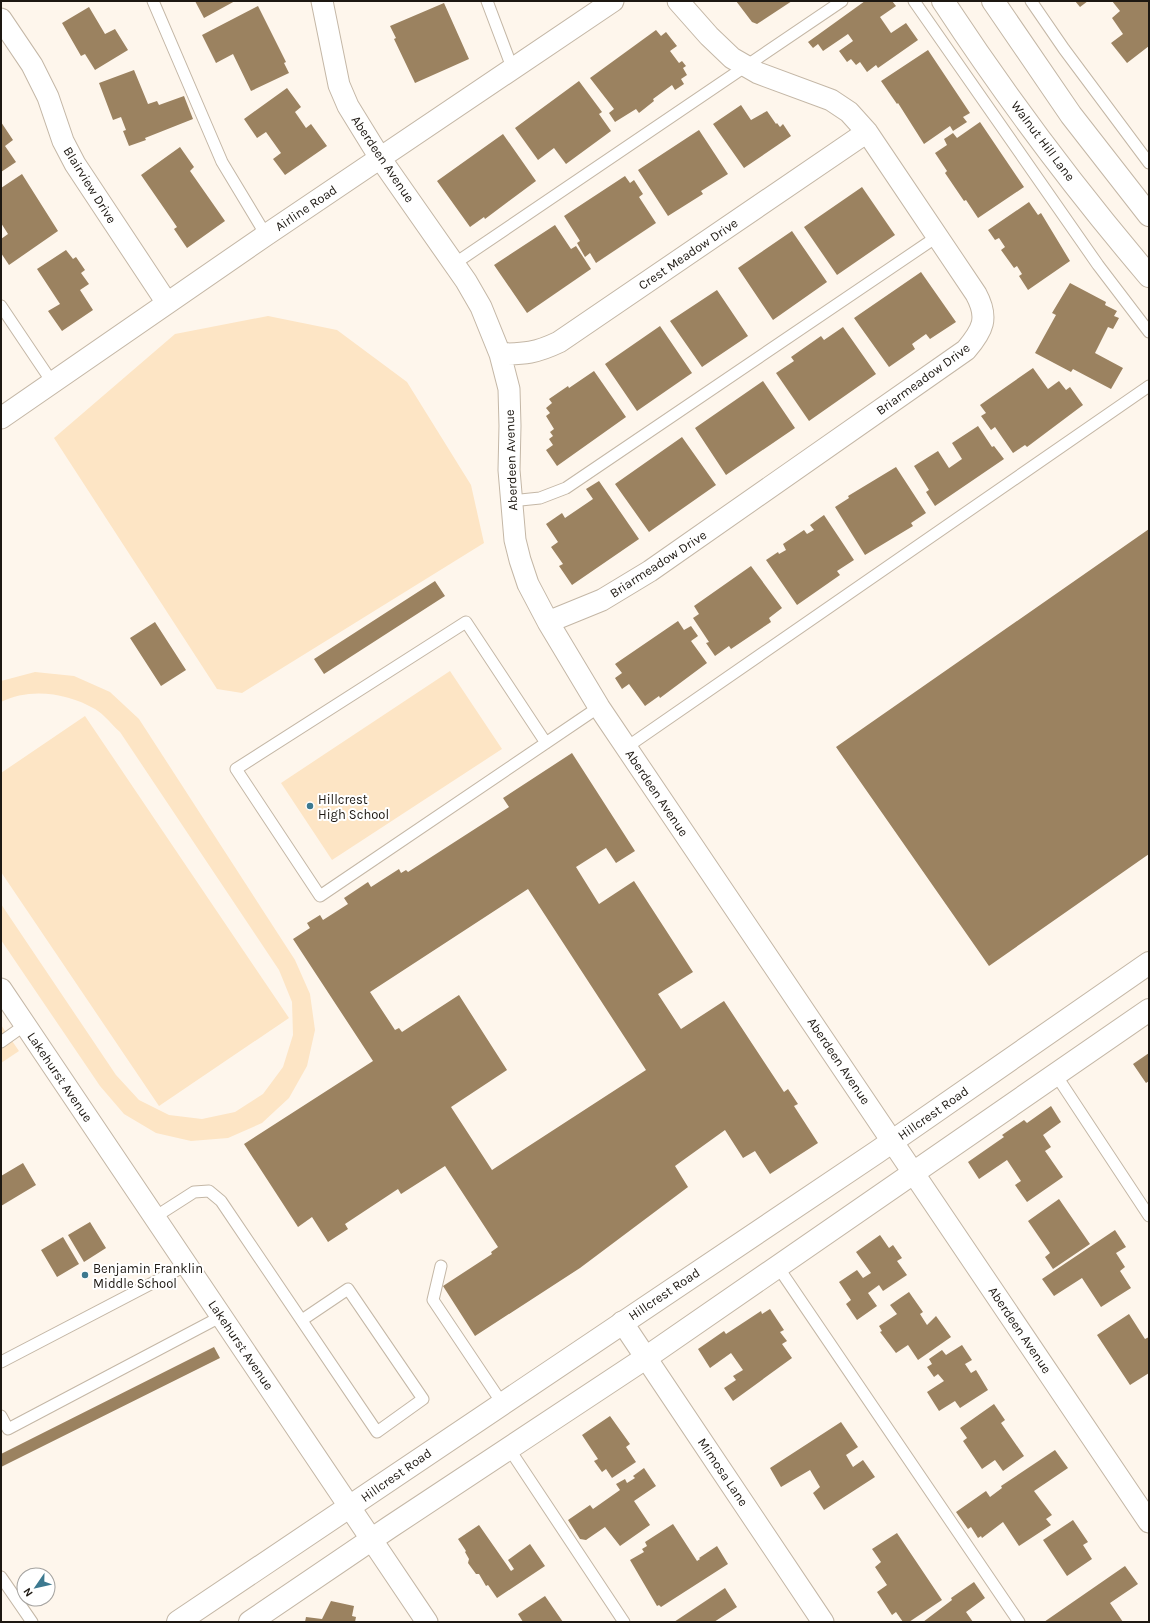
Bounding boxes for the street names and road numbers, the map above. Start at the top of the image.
street label: Walnut Hill Lane [1008,98,1078,184]
street label: Aberdeen Avenue [348,113,418,205]
street label: Blairview Drive [60,144,120,226]
street label: Airline Road [272,182,340,234]
street label: Crest Meadow Drive [635,215,741,293]
street label: Briarmeadow Drive [873,340,973,418]
street label: Aberdeen Avenue [502,409,520,511]
street label: Briarmeadow Drive [607,527,709,601]
street label: Aberdeen Avenue [622,747,692,839]
street label: Aberdeen Avenue [804,1015,874,1107]
street label: Lakehurst Avenue [24,1029,96,1125]
street label: Hillcrest Road [895,1083,971,1143]
street label: Hillcrest Road [626,1265,702,1323]
street label: Aberdeen Avenue [985,1284,1055,1376]
street label: Lakehurst Avenue [205,1297,277,1393]
street label: Mimosa Lane [695,1435,751,1509]
street label: Hillcrest Road [358,1445,434,1505]

